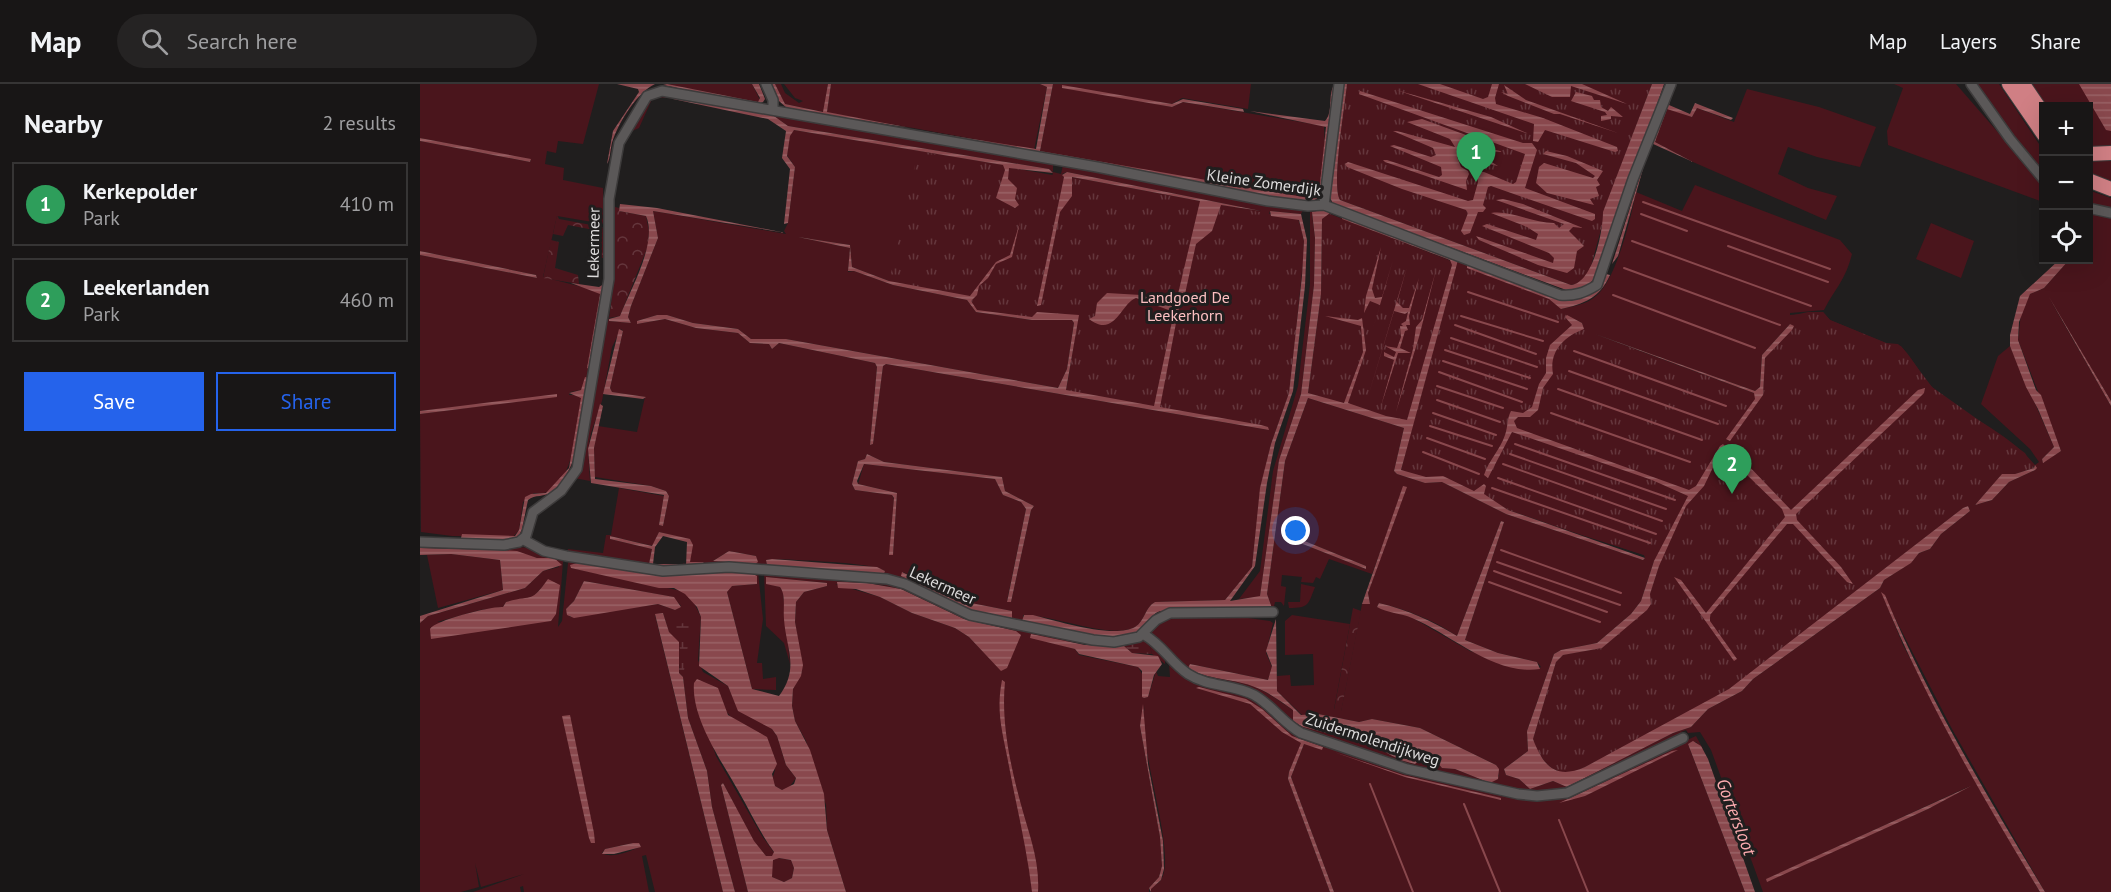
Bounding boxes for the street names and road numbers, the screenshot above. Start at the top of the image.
street label: Kleine Zomerdijk [1205,164,1323,200]
street label: Lekermeer [582,207,604,279]
street label: Lekermeer [906,561,980,609]
street label: Zuidermolendijkweg [1304,708,1442,770]

